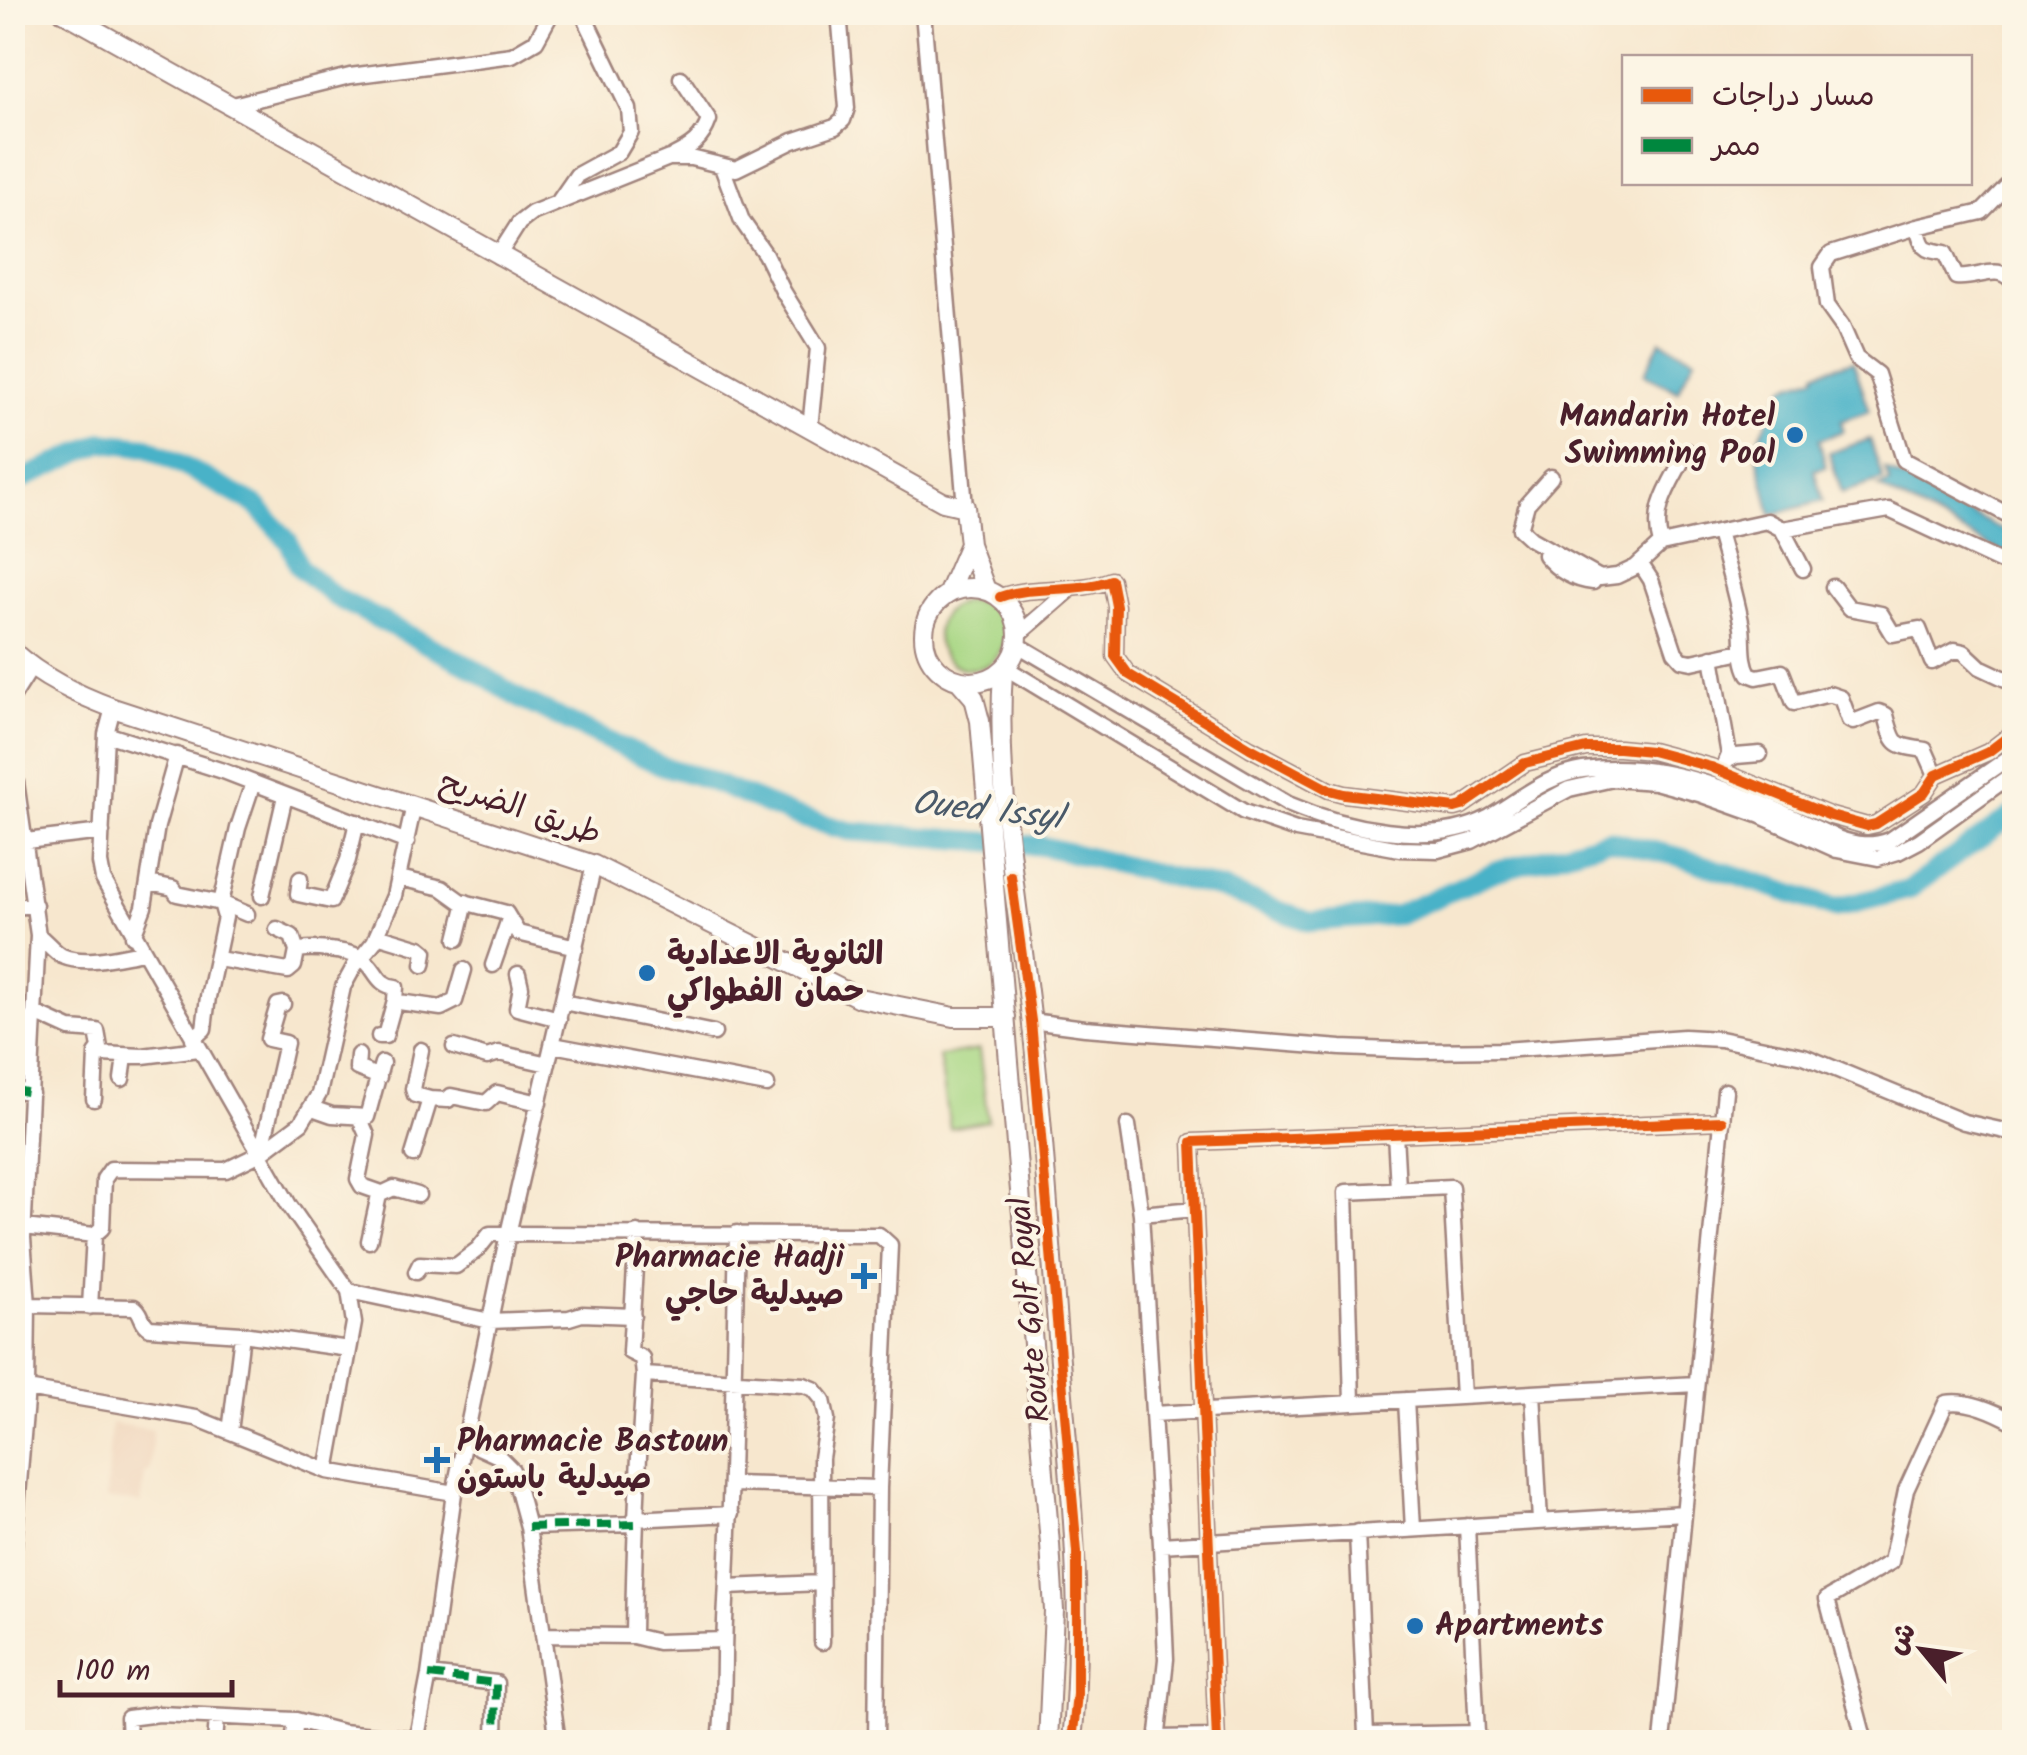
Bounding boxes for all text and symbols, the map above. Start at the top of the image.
legend [1622,55,1972,185]
text: مسار دراجات [1712,73,1875,121]
text: ممر [1709,123,1761,171]
place label: Mandarin Hotel Swimming Pool [1559,392,1775,480]
marker: Mandarin Hotel Swimming Pool [1784,424,1806,446]
street label: طريق الضريح [432,758,608,860]
water label: Oued Issyl [909,776,1072,848]
place label: الثانوية الاعدادية حمان الفطواكي [667,930,884,1019]
marker: الثانوية الاعدادية حمان الفطواكي [636,962,658,984]
street label: Route Golf Royal [996,1195,1066,1425]
place label: Pharmacie Hadji صيدلية حاجي [615,1233,845,1322]
marker: Pharmacie Hadji صيدلية حاجي [853,1265,875,1287]
place label: Pharmacie Bastoun صيدلية باستون [457,1417,728,1505]
marker: Pharmacie Bastoun صيدلية باستون [426,1449,448,1471]
north arrow [1872,1600,1972,1700]
place label: Apartments [1435,1601,1604,1652]
marker: Apartments [1404,1615,1426,1637]
text: ش [1875,1615,1929,1663]
scale bar [60,1635,232,1697]
text: 100 m [75,1648,150,1696]

